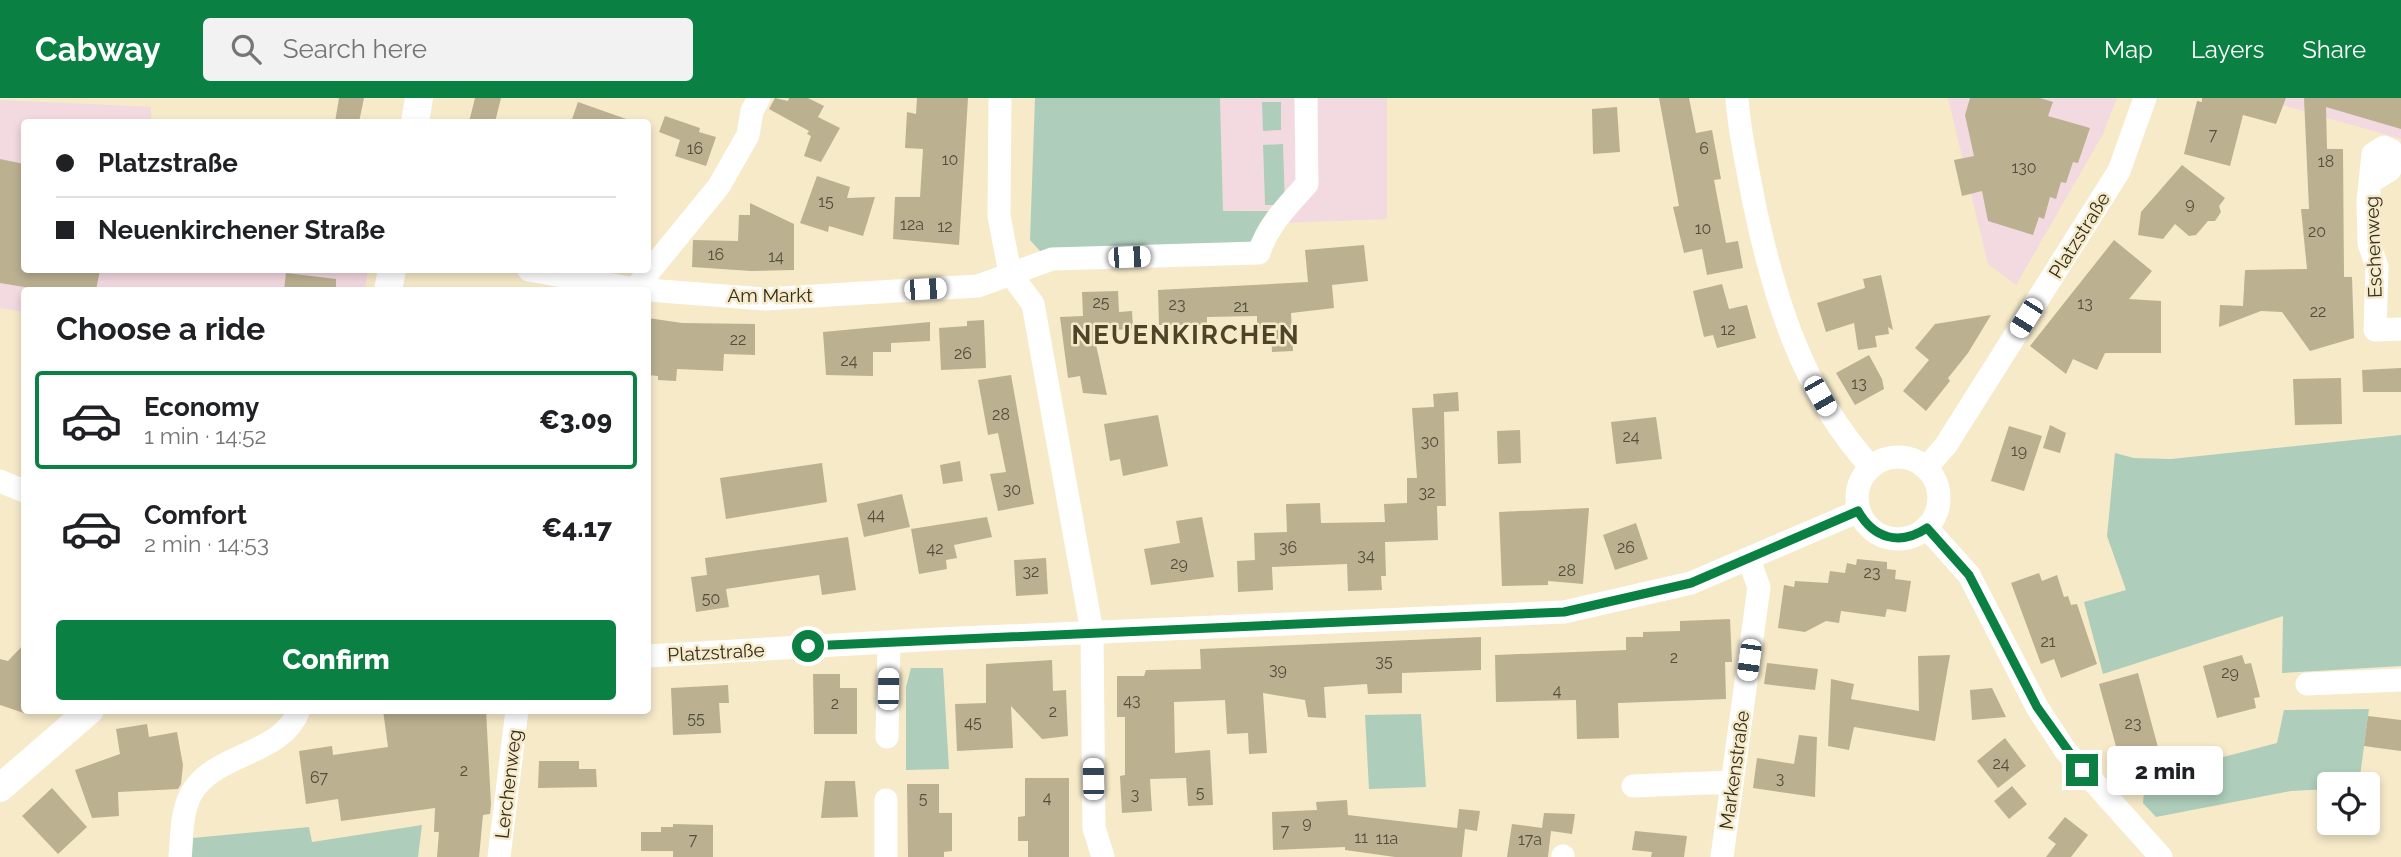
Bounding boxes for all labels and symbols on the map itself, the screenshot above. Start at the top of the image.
house number: 7 [2209,125,2218,144]
house number: 16 [687,139,703,158]
house number: 6 [1699,139,1709,158]
house number: 10 [942,150,958,169]
house number: 18 [2318,152,2334,171]
house number: 130 [2011,158,2037,177]
street label: Platzstraße [2044,188,2114,282]
house number: 15 [818,192,834,211]
house number: 9 [2185,194,2195,213]
street label: Eschenweg [2360,196,2386,298]
house number: 12a [900,215,924,234]
house number: 12 [937,217,953,236]
house number: 10 [1695,219,1711,238]
house number: 20 [2308,222,2326,241]
house number: 16 [708,245,724,264]
car [1108,246,1151,268]
house number: 14 [768,247,784,266]
car [904,277,947,301]
street label: Am Markt [727,284,813,306]
house number: 25 [1092,293,1110,312]
house number: 13 [2077,294,2093,313]
house number: 23 [1169,295,1185,314]
car [2006,295,2047,341]
house number: 21 [1233,297,1249,316]
house number: 22 [2310,302,2326,321]
district label: NEUENKIRCHEN [1071,320,1301,350]
house number: 12 [1720,320,1736,339]
house number: 22 [730,330,746,349]
house number: 26 [954,344,972,363]
house number: 24 [840,351,858,370]
car [1801,373,1840,419]
house number: 13 [1851,374,1867,393]
house number: 28 [992,405,1010,424]
house number: 24 [1622,427,1640,446]
house number: 30 [1421,432,1439,451]
house number: 19 [2011,441,2027,460]
house number: 30 [1003,480,1021,499]
house number: 32 [1419,483,1435,502]
house number: 44 [867,505,885,524]
house number: 36 [1279,538,1297,557]
house number: 26 [1617,538,1635,557]
house number: 42 [926,539,944,558]
house number: 34 [1357,546,1375,565]
house number: 29 [1170,554,1188,573]
house number: 28 [1558,561,1576,580]
house number: 32 [1023,562,1039,581]
house number: 23 [1864,563,1880,582]
house number: 50 [702,589,720,608]
route start [792,630,824,662]
house number: 21 [2040,632,2056,651]
street label: Platzstraße [667,638,765,666]
car [1736,638,1763,682]
house number: 2 [1670,648,1678,667]
house number: 35 [1375,652,1393,671]
house number: 39 [1269,660,1287,679]
house number: 29 [2221,663,2239,682]
car [878,668,899,710]
house number: 4 [1553,681,1562,700]
house number: 43 [1123,691,1141,710]
house number: 2 [831,694,839,713]
house number: 2 [1049,702,1057,721]
house number: 55 [687,709,705,728]
street label: Markenstraße [1715,709,1753,831]
house number: 45 [964,713,982,732]
house number: 23 [2125,714,2141,733]
street label: Lerchenweg [490,728,526,840]
callout: 2 min [2106,746,2222,794]
house number: 24 [1992,754,2010,773]
route end [2066,754,2098,786]
car [1083,758,1104,800]
house number: 2 [460,761,468,780]
house number: 67 [310,768,329,787]
house number: 3 [1776,769,1784,788]
house number: 5 [1196,783,1205,802]
house number: 3 [1131,785,1139,804]
house number: 4 [1043,788,1052,807]
house number: 5 [919,789,928,808]
house number: 9 [1302,813,1312,832]
house number: 7 [1281,821,1290,840]
house number: 11 [1354,828,1368,847]
house number: 11a [1376,829,1398,848]
house number: 7 [689,830,698,849]
house number: 17a [1518,830,1542,849]

